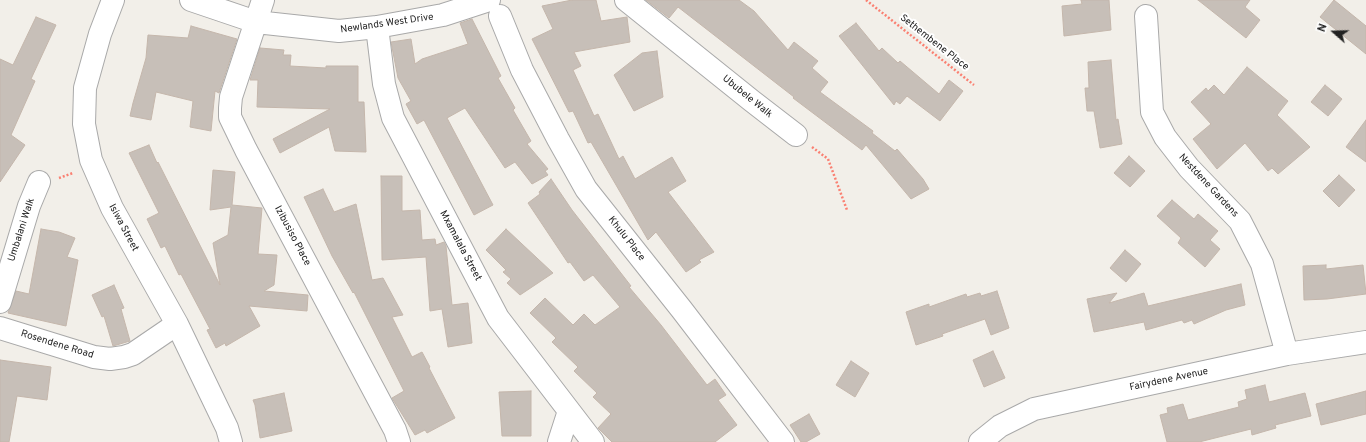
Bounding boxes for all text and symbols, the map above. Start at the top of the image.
street label: Newlands West Drive [340,12,434,36]
street label: Sethembene Place [897,12,971,74]
north arrow [1314,12,1354,52]
text: N [1315,22,1331,34]
street label: Ububele Walk [720,73,774,121]
street label: Nestdene Gardens [1175,152,1241,220]
street label: Umbalani Walk [6,197,38,263]
street label: Isiwa Street [105,202,141,254]
street label: Izibusiso Place [271,204,313,268]
street label: Mxamalala Street [436,209,484,283]
street label: Khulu Place [605,214,647,264]
street label: Rosendene Road [19,328,95,362]
street label: Fairydene Avenue [1129,366,1209,394]

